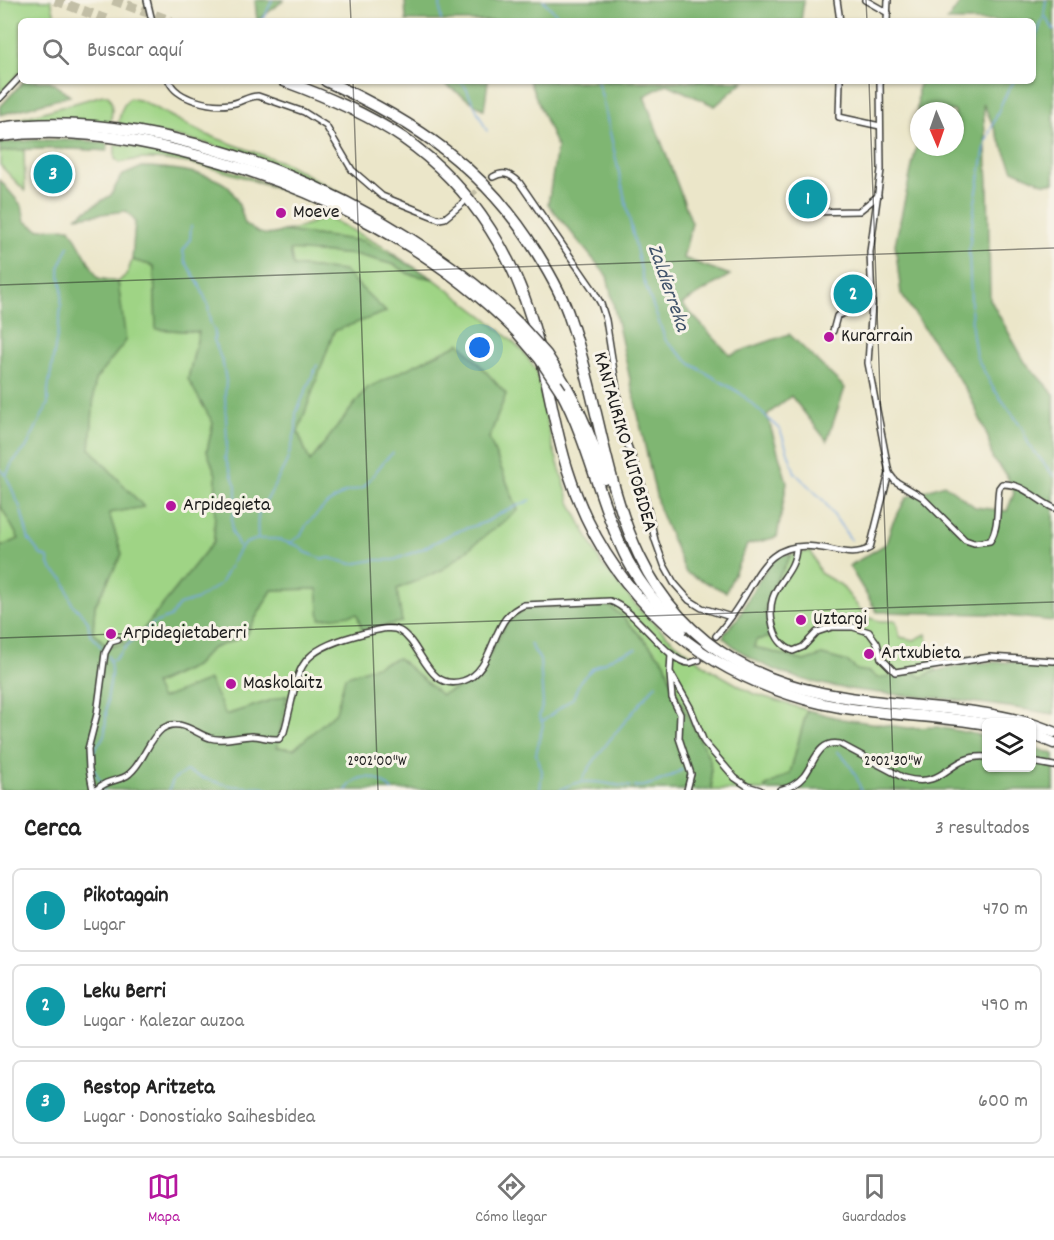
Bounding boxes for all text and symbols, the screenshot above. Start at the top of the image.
search box [18,18,1036,84]
icon: search [39,35,72,68]
text: Buscar aquí [87,36,182,67]
north arrow [910,102,964,156]
pin: 3 [34,152,72,196]
pin: 1 [788,176,828,222]
place label: Moeve [293,199,340,227]
marker: Moeve [274,206,288,220]
water label: Zaldierreka [638,240,696,337]
pin: 2 [834,272,872,316]
place label: Kurarrain [841,323,913,351]
marker: Kurarrain [822,330,836,344]
your location [465,333,494,362]
street label: KANTAURIKO AUTOBIDEA [585,349,663,535]
place label: Arpidegieta [183,492,271,520]
marker: Arpidegieta [164,499,178,513]
place label: Uztargi [813,606,867,634]
marker: Uztargi [794,613,808,627]
place label: Arpidegietaberri [123,620,247,648]
marker: Arpidegietaberri [104,627,118,641]
place label: Artxubieta [881,640,961,668]
marker: Artxubieta [862,647,876,661]
place label: Maskolaitz [243,670,323,698]
marker: Maskolaitz [224,677,238,691]
map controls [982,718,1036,772]
button: layers [982,718,1036,772]
text: 2°02'00"W [347,751,407,773]
text: 2°02'30"W [864,751,922,773]
text: Cerca [24,811,81,848]
text: 3 resultados [935,815,1030,843]
text: Pikotagain [83,881,168,912]
text: 1 [43,896,48,924]
text: 470 m [983,896,1028,924]
text: Lugar [83,912,125,940]
text: Leku Berri [83,977,166,1008]
text: 2 [41,992,50,1020]
text: 490 m [981,992,1028,1020]
text: Lugar · Kalezar auzoa [83,1008,244,1036]
text: Restop Aritzeta [83,1073,215,1104]
text: 3 [41,1088,50,1116]
text: 600 m [978,1088,1028,1116]
text: Lugar · Donostiako Saihesbidea [83,1104,315,1132]
tab: Mapa [147,1170,180,1229]
tab: Cómo llegar [475,1170,547,1229]
tab: Guardados [842,1170,907,1229]

